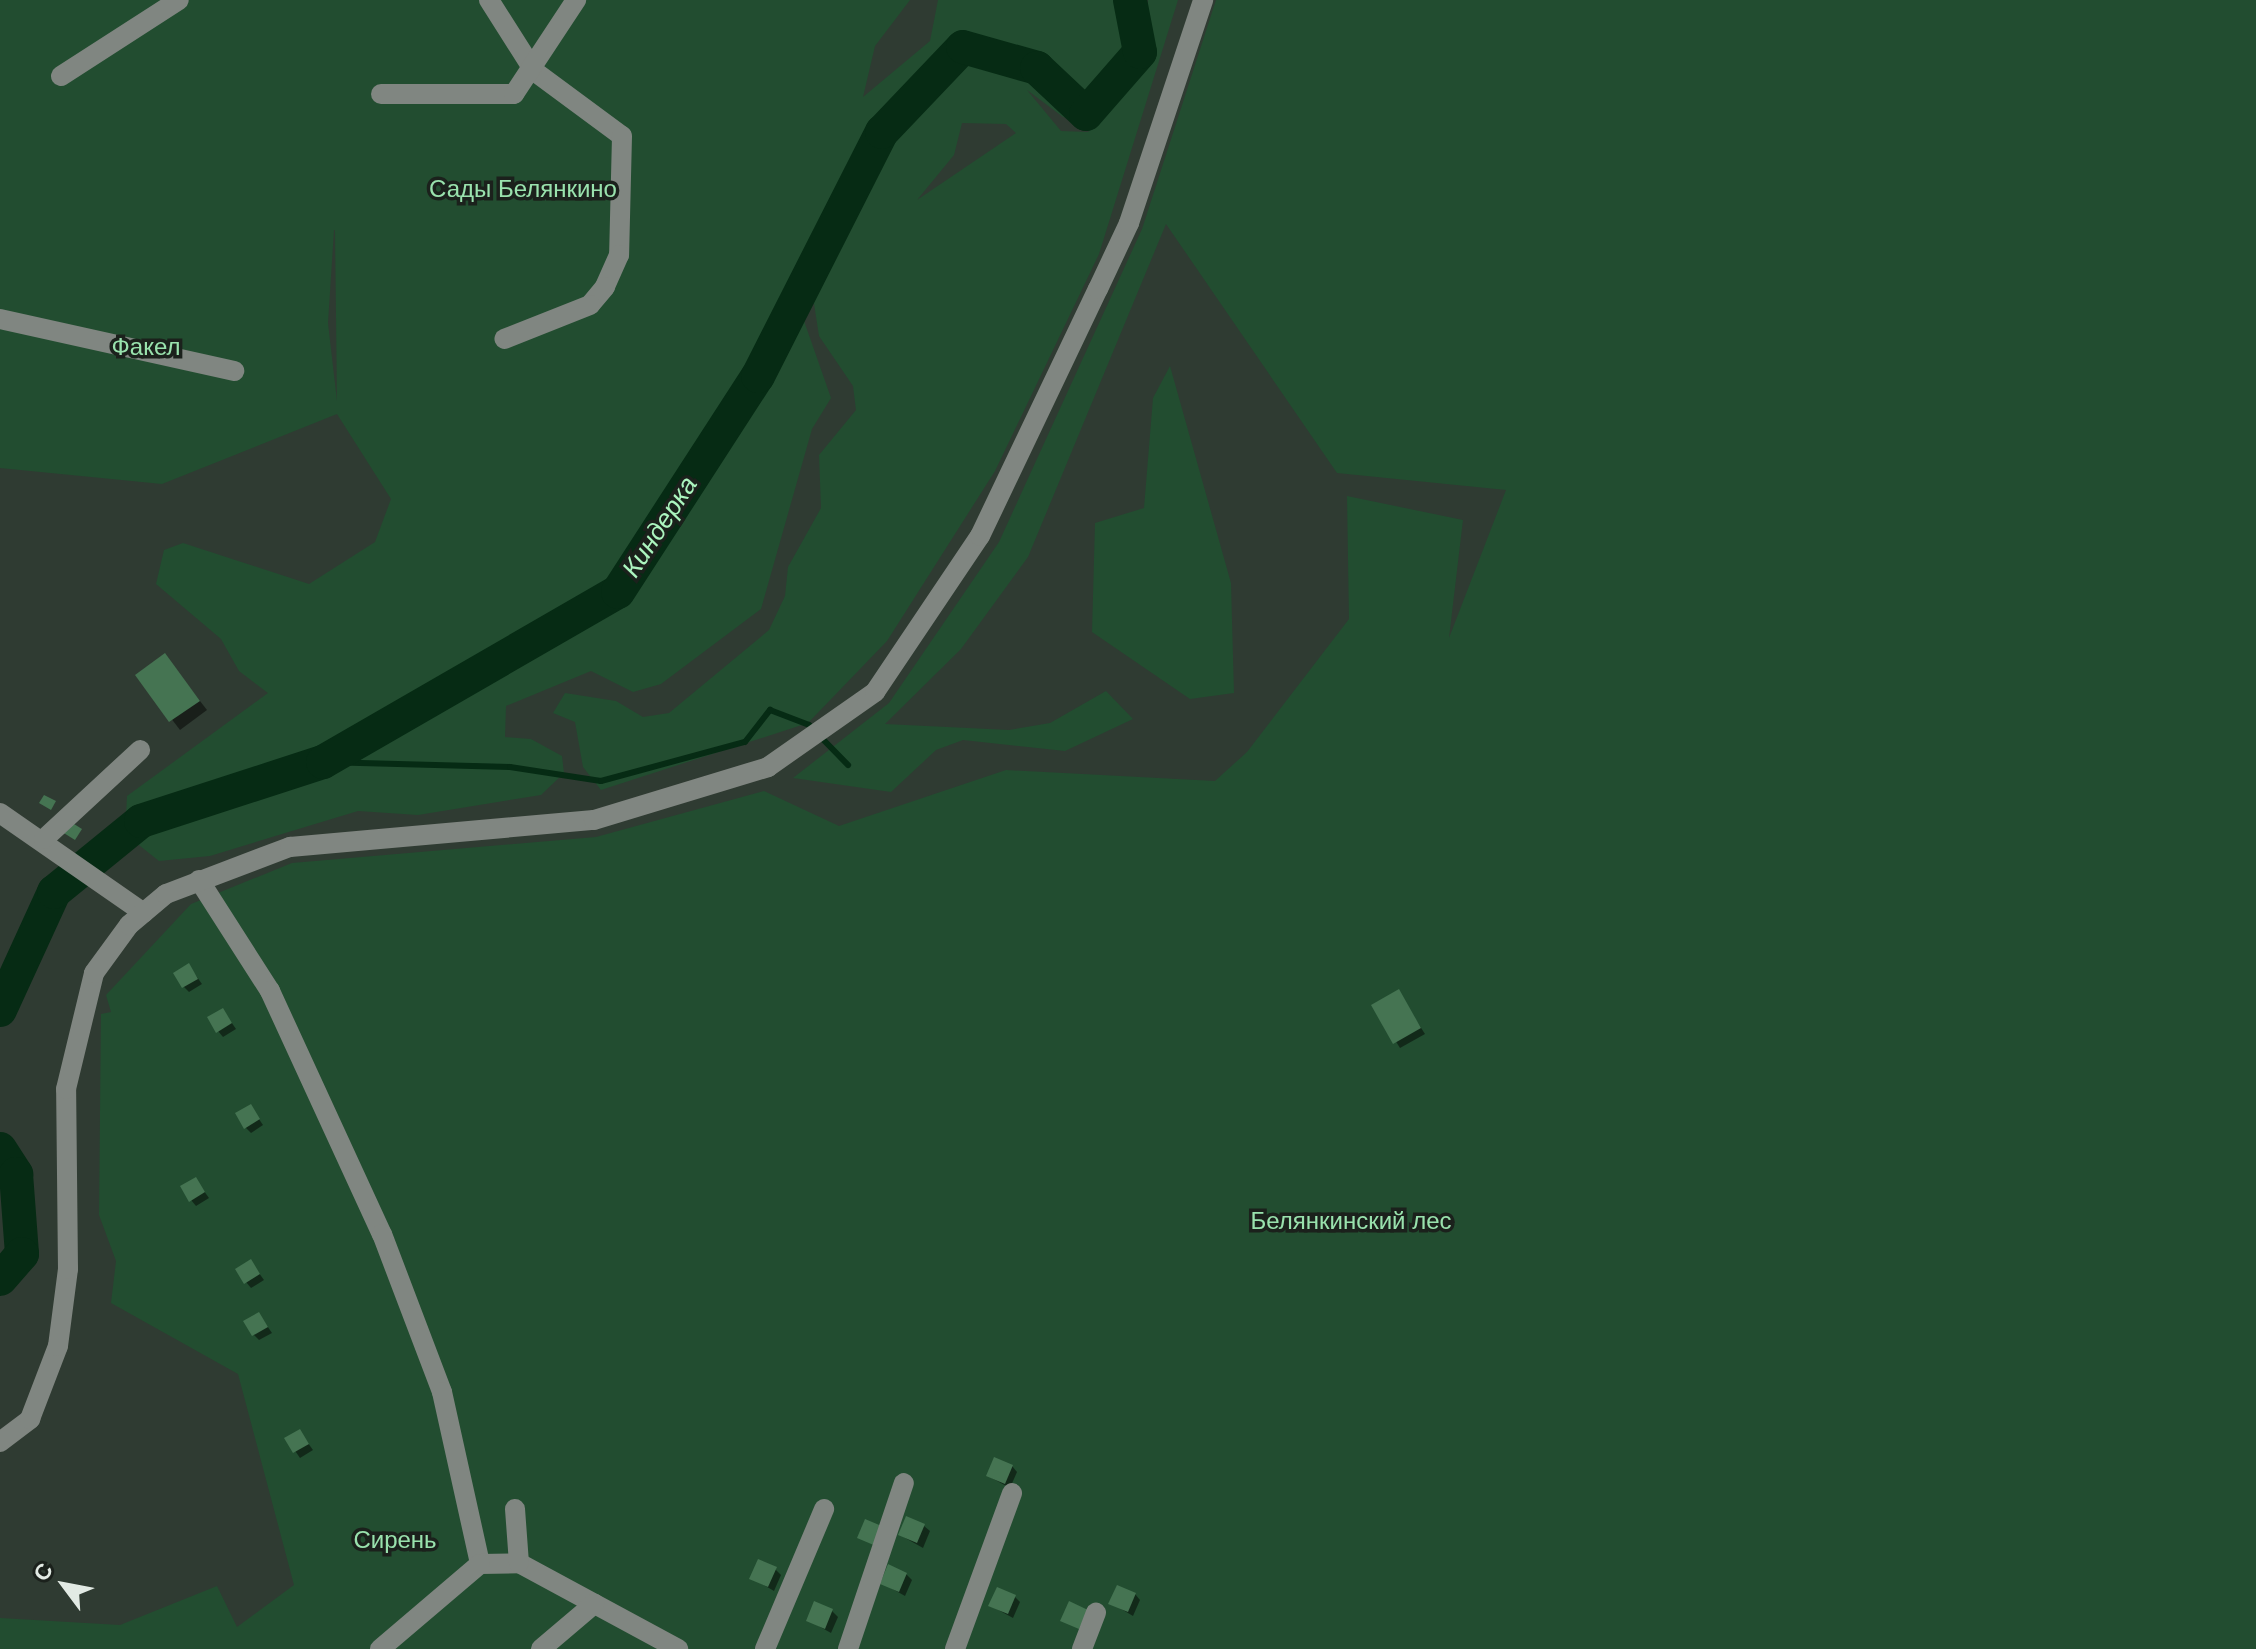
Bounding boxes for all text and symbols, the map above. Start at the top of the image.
park label: Сады Белянкино [429,175,617,203]
park label: Факел [112,333,180,361]
water label: Киндерка [616,471,704,583]
park label: Белянкинский лес [1250,1207,1452,1235]
park label: Сирень [353,1526,437,1554]
north arrow [24,1545,104,1625]
text: С [28,1559,58,1585]

